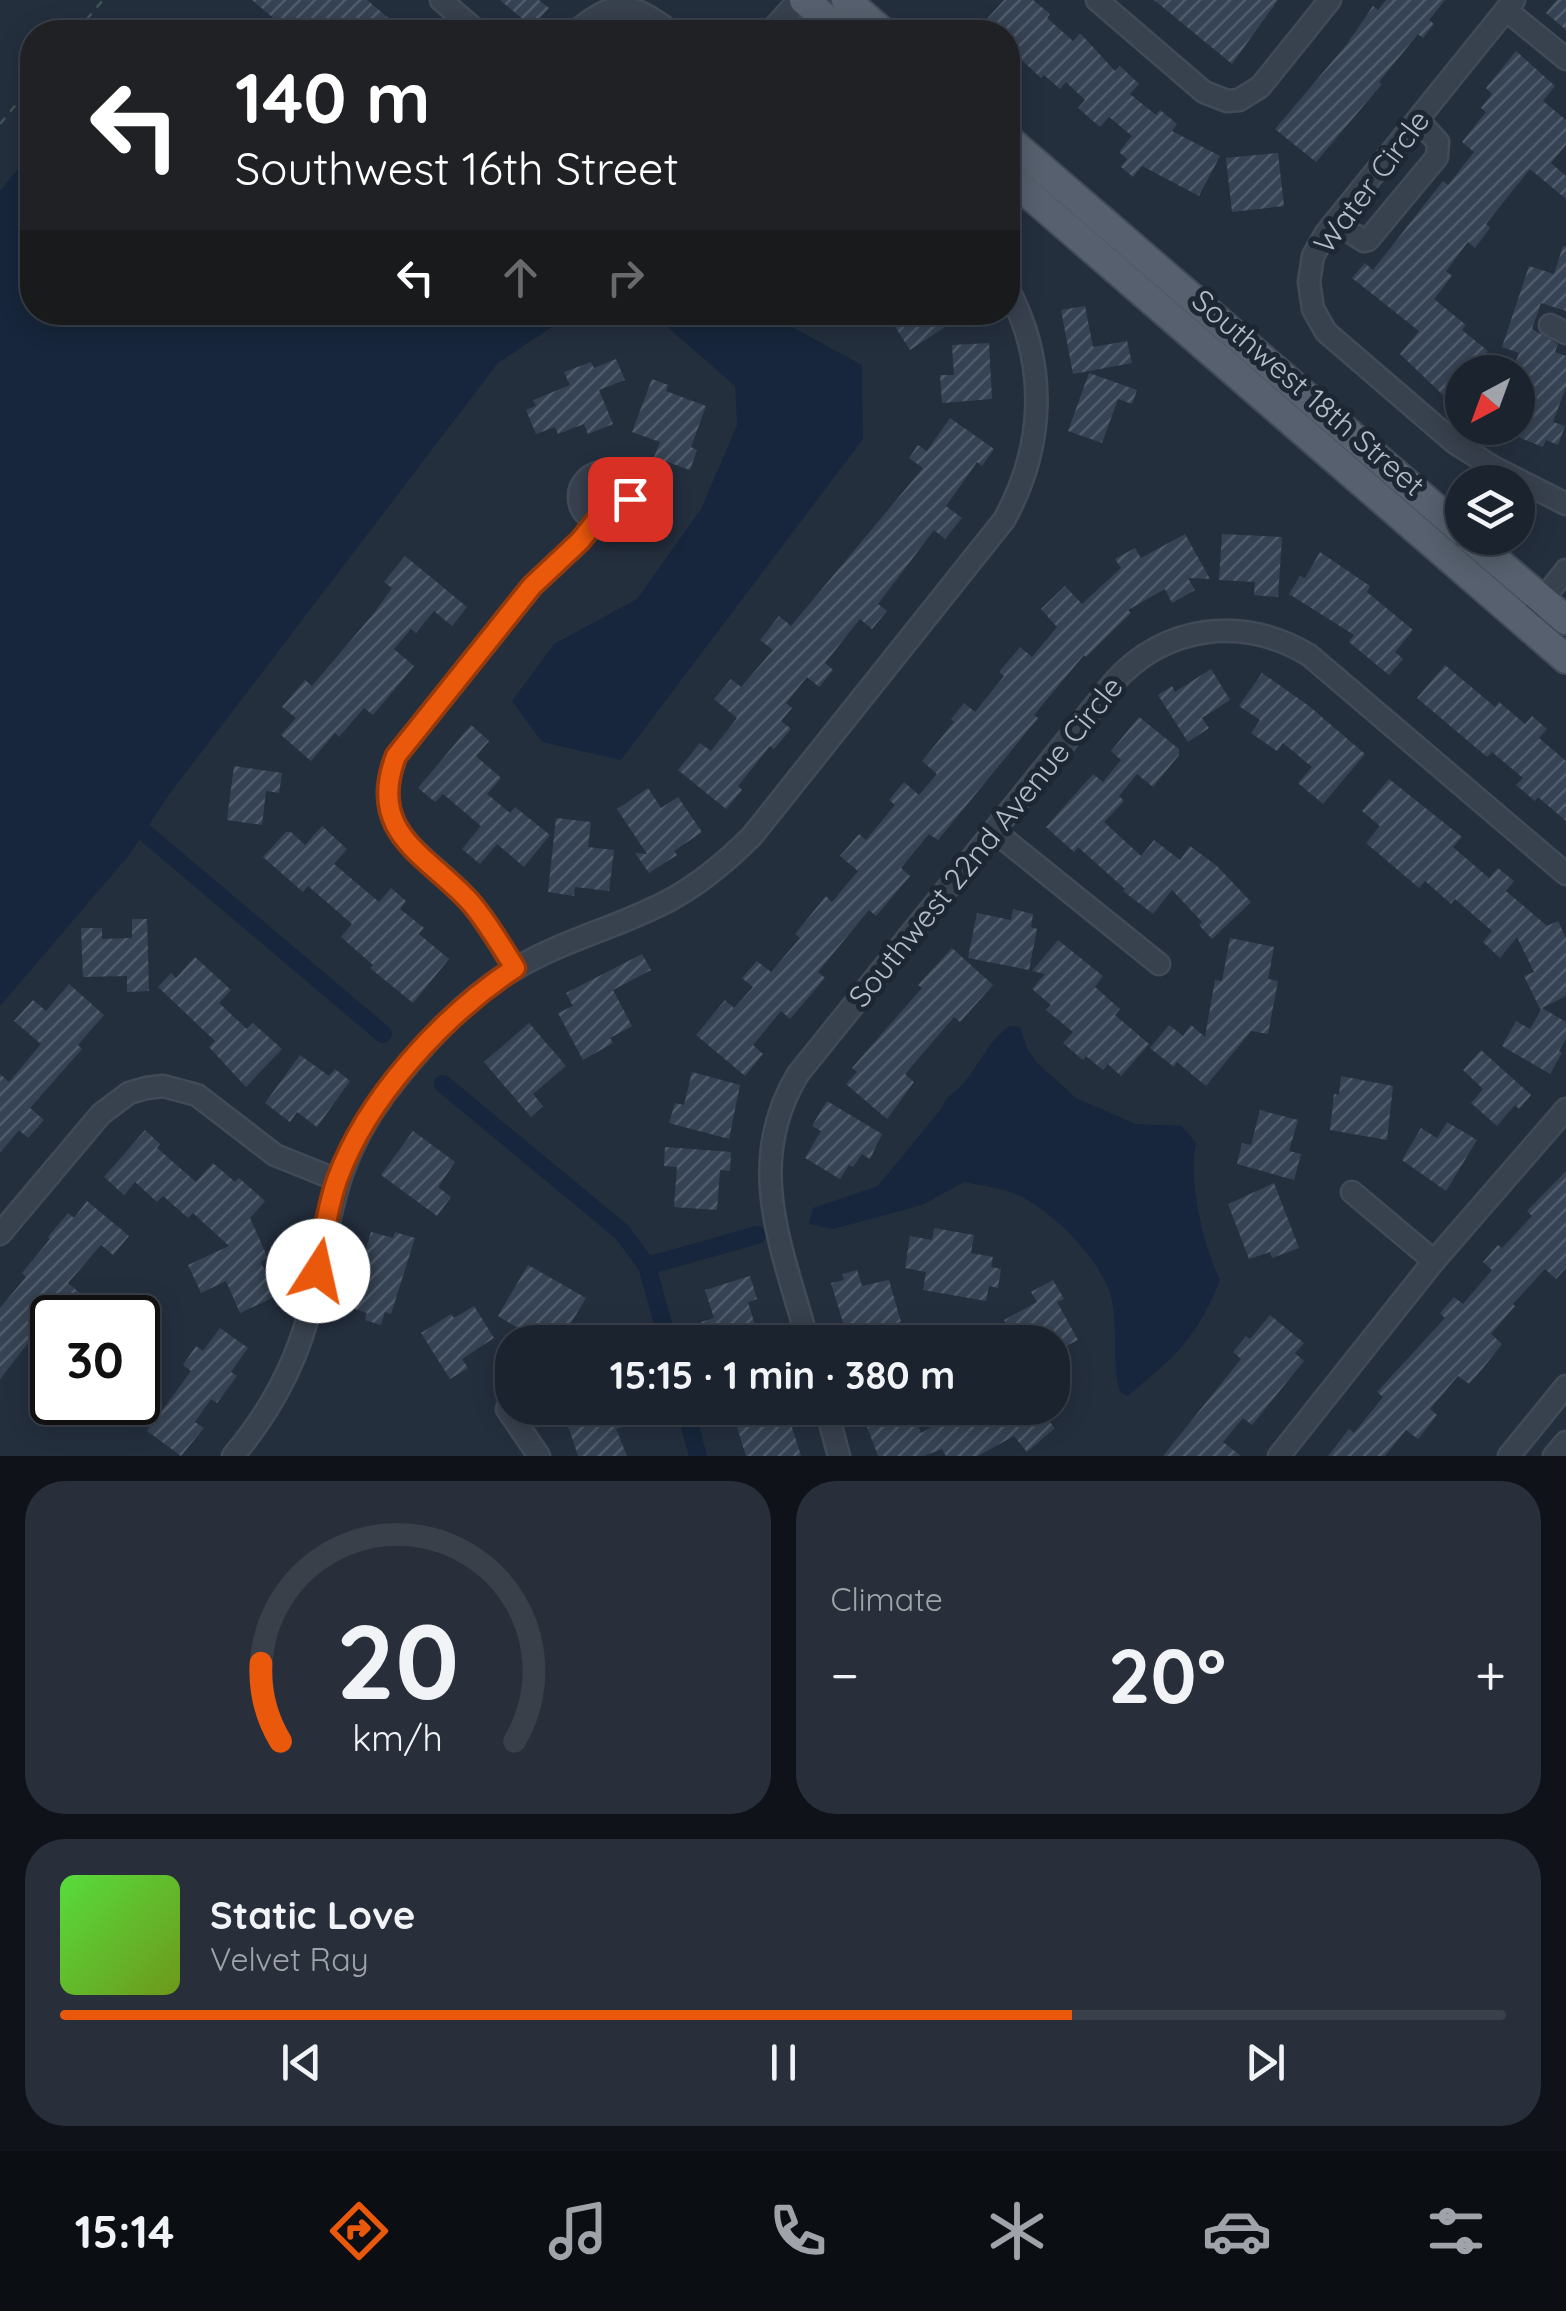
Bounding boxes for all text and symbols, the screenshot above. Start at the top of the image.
text: 140 m [235,53,431,141]
icon: left [70,60,200,190]
street label: Water Circle [1305,102,1437,261]
text: Southwest 16th Street [235,140,679,196]
icon: left [388,250,443,305]
icon: ahead [493,250,548,305]
icon: right [598,250,653,305]
street label: Southwest 18th Street [1185,281,1433,504]
north arrow [1445,355,1535,445]
map controls [1445,355,1535,555]
pin [588,457,673,542]
button: layers [1445,465,1535,555]
icon: arrive [603,472,658,527]
street label: Southwest 22nd Avenue Circle [840,668,1131,1015]
position arrow [266,1219,370,1323]
speed limit sign: 30 [30,1295,160,1425]
text: 15:15 · 1 min · 380 m [610,1351,955,1399]
text: Climate [831,1579,943,1619]
text: 20 [336,1595,459,1725]
text: 20° [1108,1628,1226,1722]
text: − [831,1640,859,1709]
text: + [1475,1640,1506,1709]
text: km/h [352,1715,443,1760]
text: Static Love [210,1891,415,1939]
text: Velvet Ray [210,1939,369,1979]
icon: previous [274,2035,329,2090]
icon: pause [756,2035,811,2090]
icon: next [1238,2035,1293,2090]
icon: directions [324,2196,394,2266]
icon: music [543,2196,613,2266]
icon: phone [763,2196,833,2266]
icon: climate [982,2196,1052,2266]
icon: car [1202,2196,1272,2266]
icon: filters [1421,2196,1491,2266]
text: 15:14 [75,2203,174,2259]

